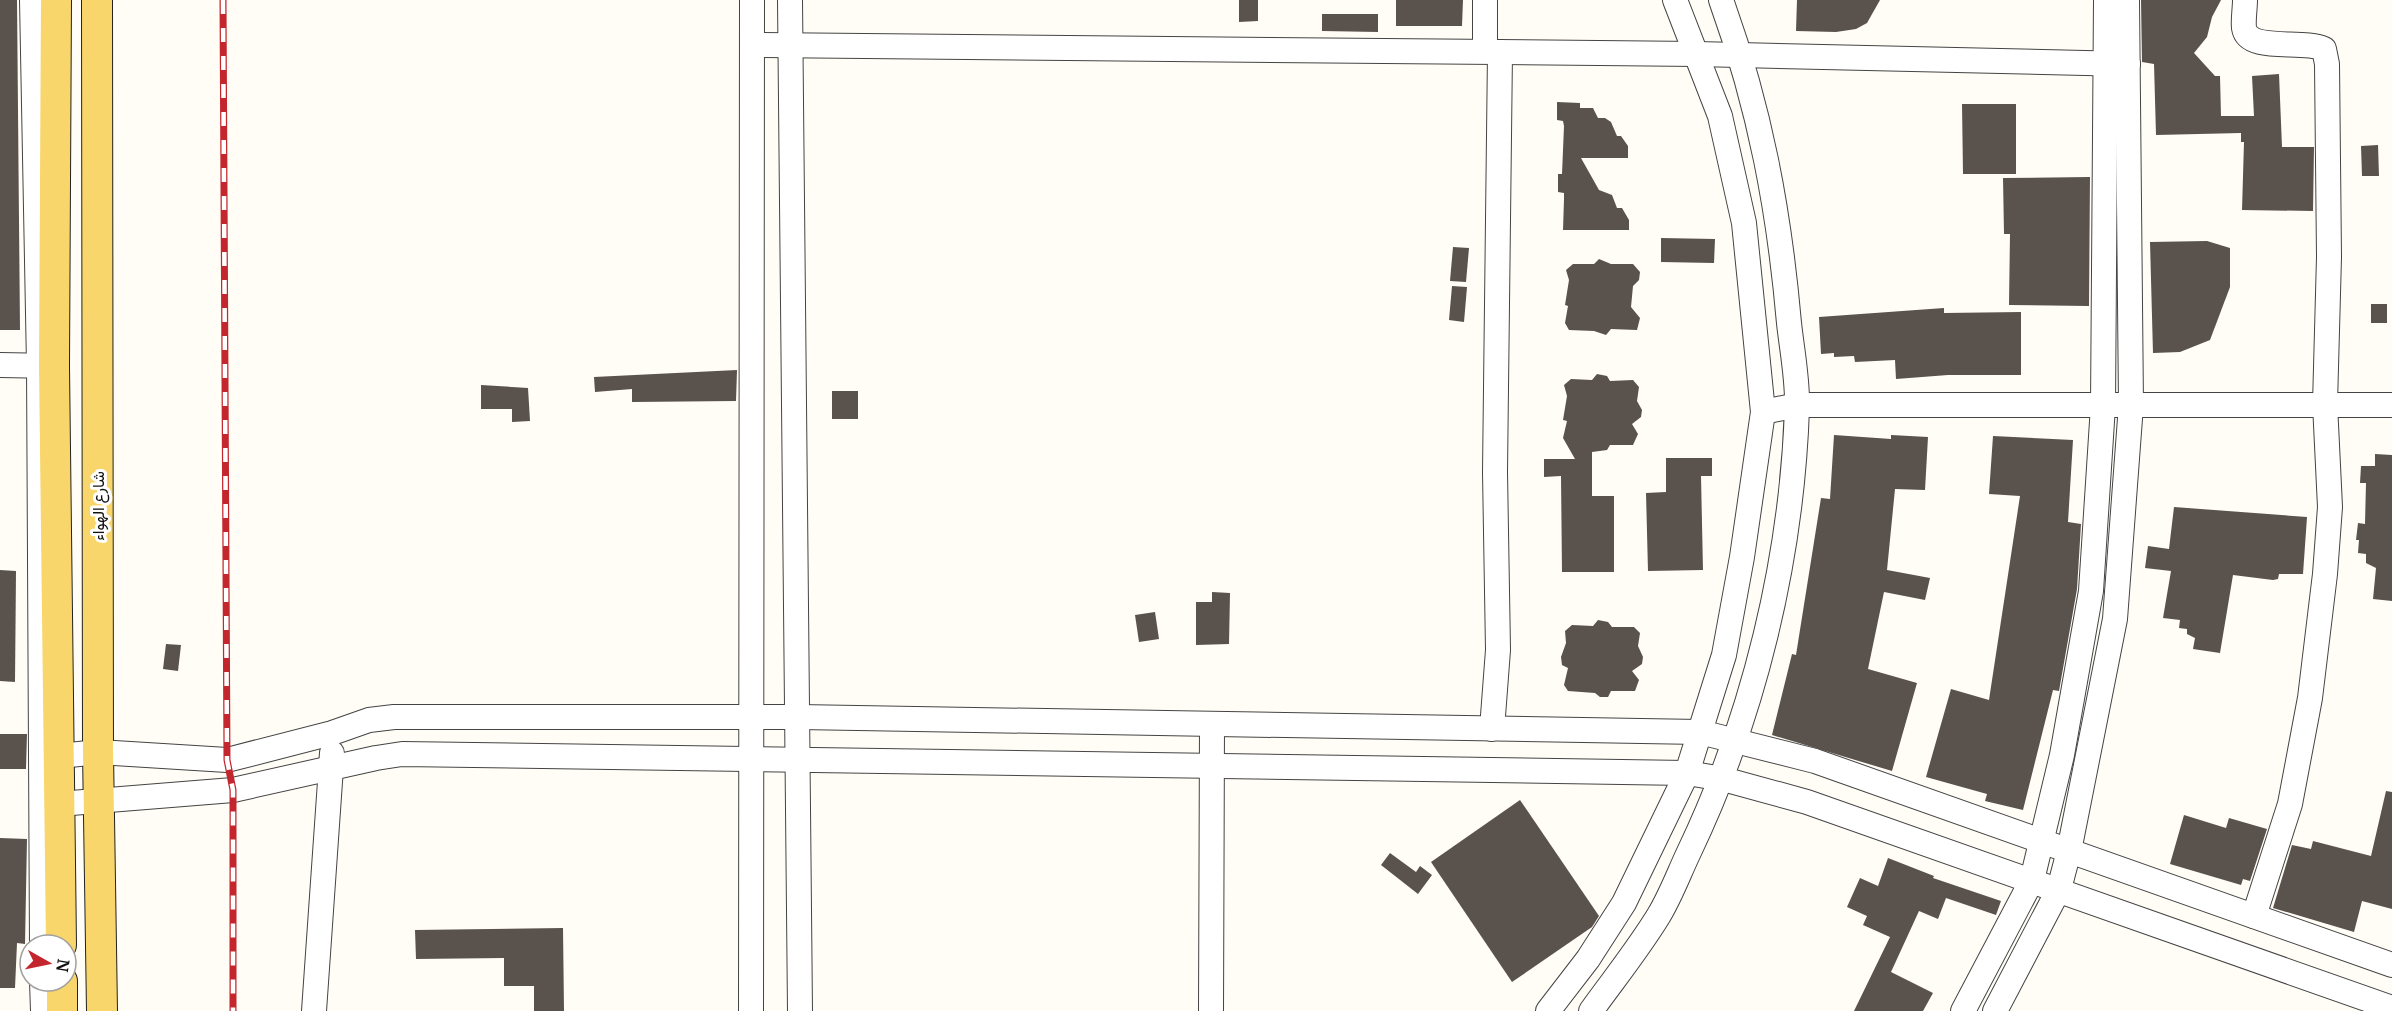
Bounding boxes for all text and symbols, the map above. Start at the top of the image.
street label: شارع الهواء [88,471,110,541]
north arrow [18,933,78,993]
text: N [52,958,74,974]

